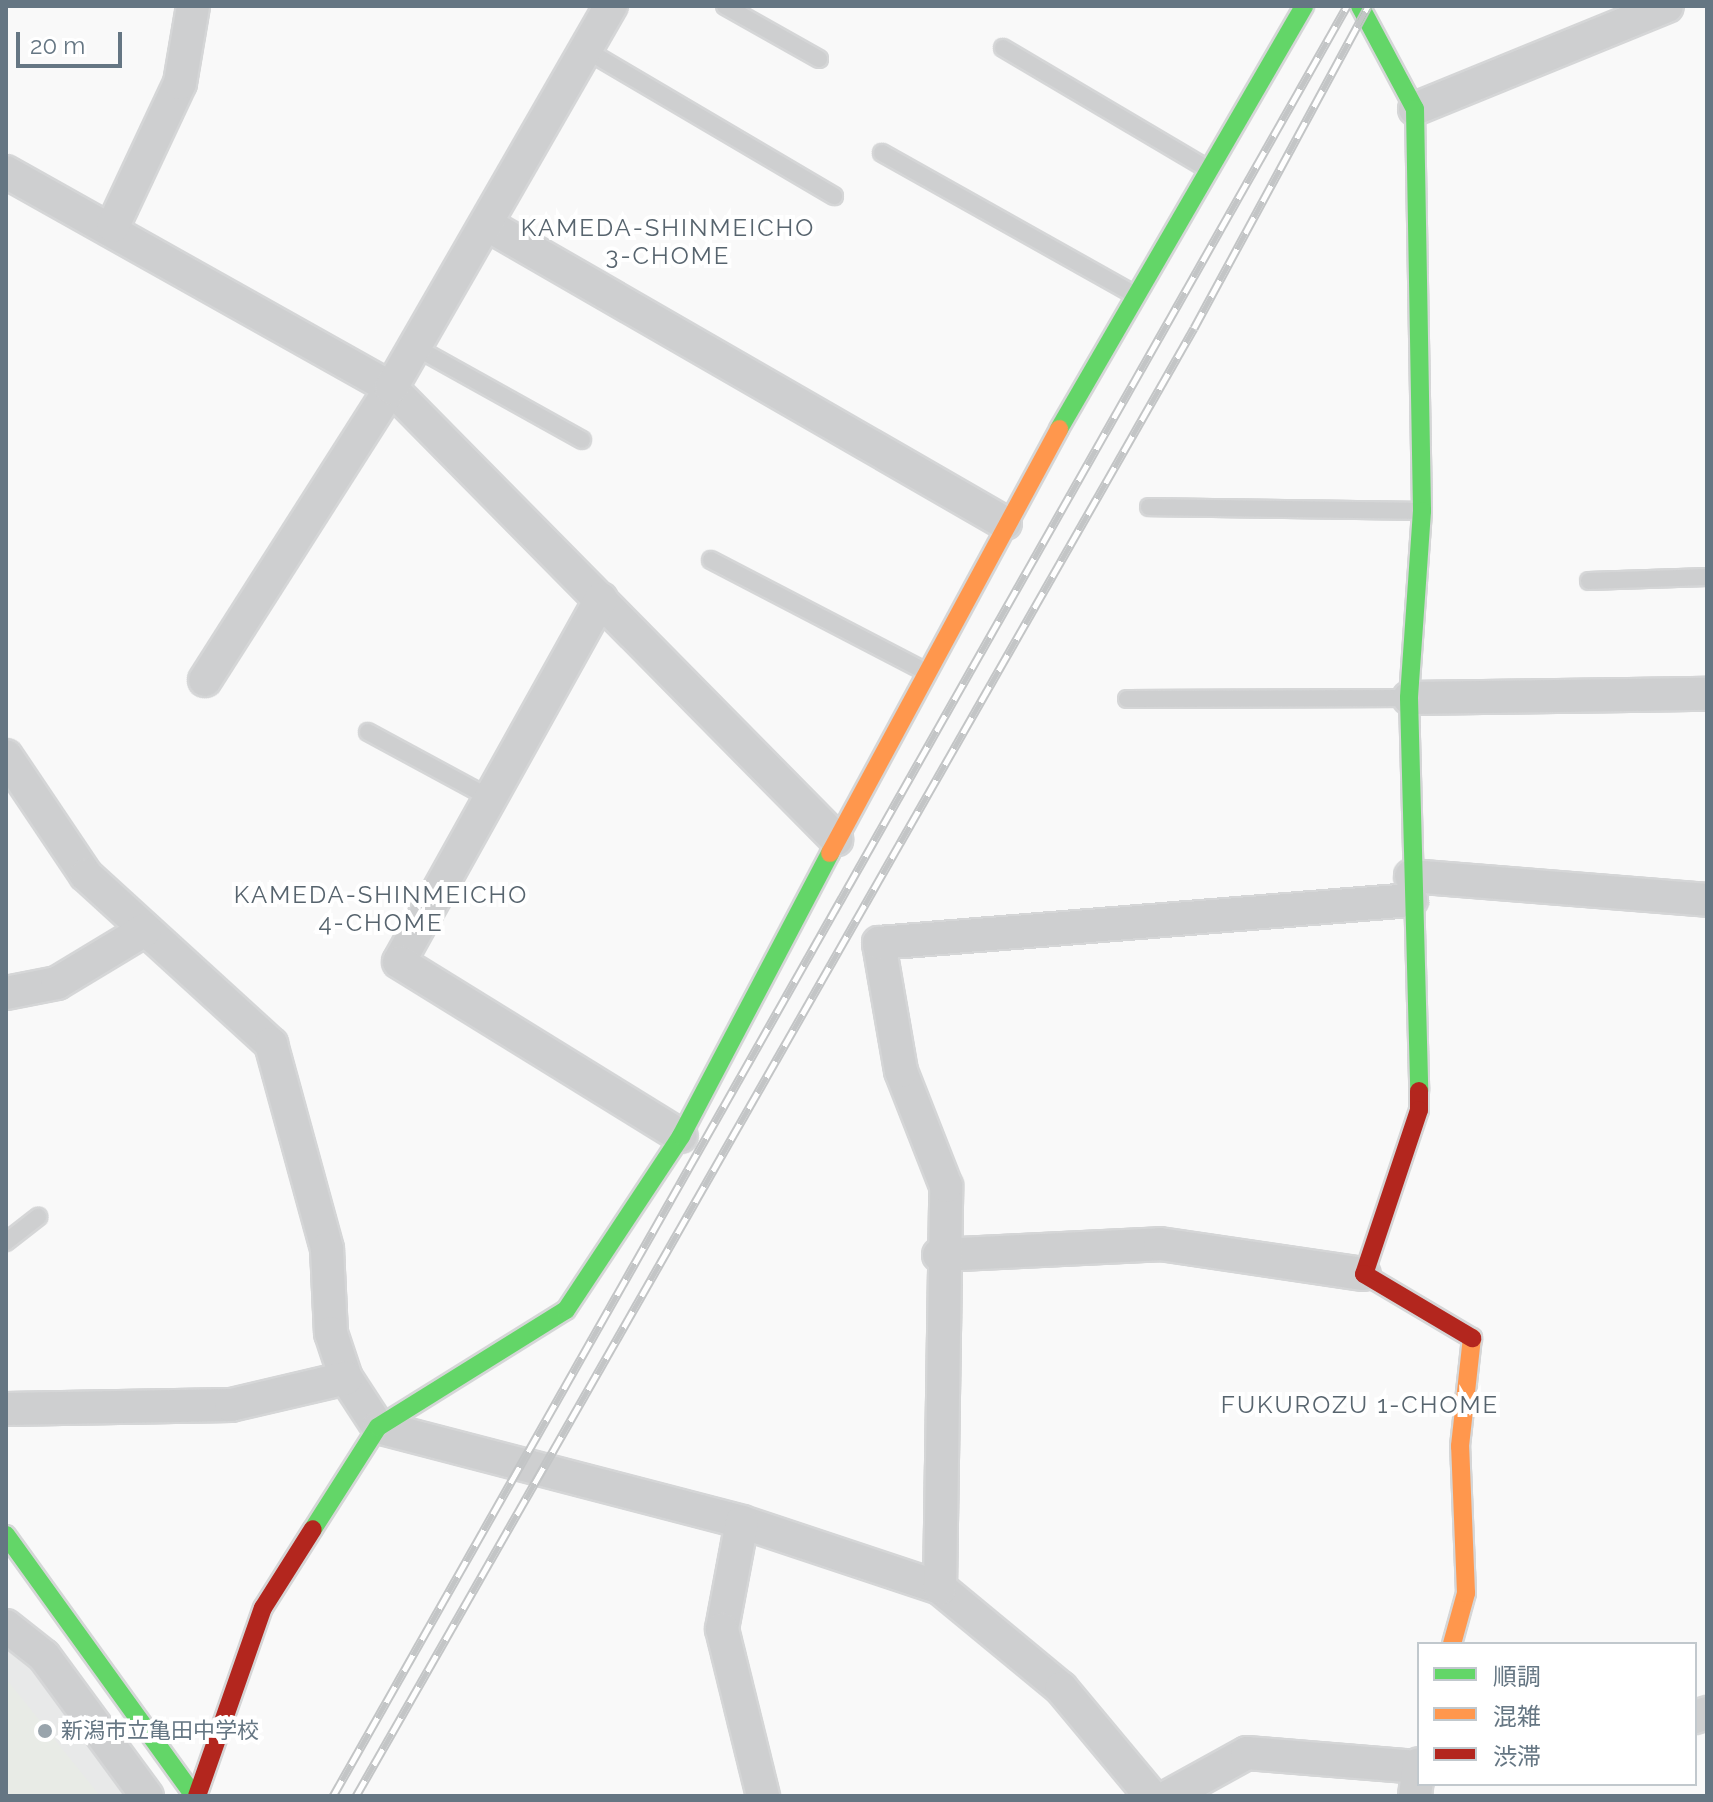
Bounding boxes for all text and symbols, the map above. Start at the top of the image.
scale bar [20,16,126,66]
text: 20 m [30,31,85,60]
district label: KAMEDA-SHINMEICHO 3-CHOME [521,214,815,270]
district label: KAMEDA-SHINMEICHO 4-CHOME [234,881,528,937]
district label: FUKUROZU 1-CHOME [1221,1391,1499,1419]
legend [1417,1642,1697,1786]
text: 順調 [1493,1662,1541,1691]
text: 混雑 [1493,1702,1541,1731]
place label: 新潟市立亀田中学校 [61,1718,259,1744]
marker: 新潟市立亀田中学校 [36,1722,54,1740]
text: 渋滞 [1493,1742,1541,1771]

